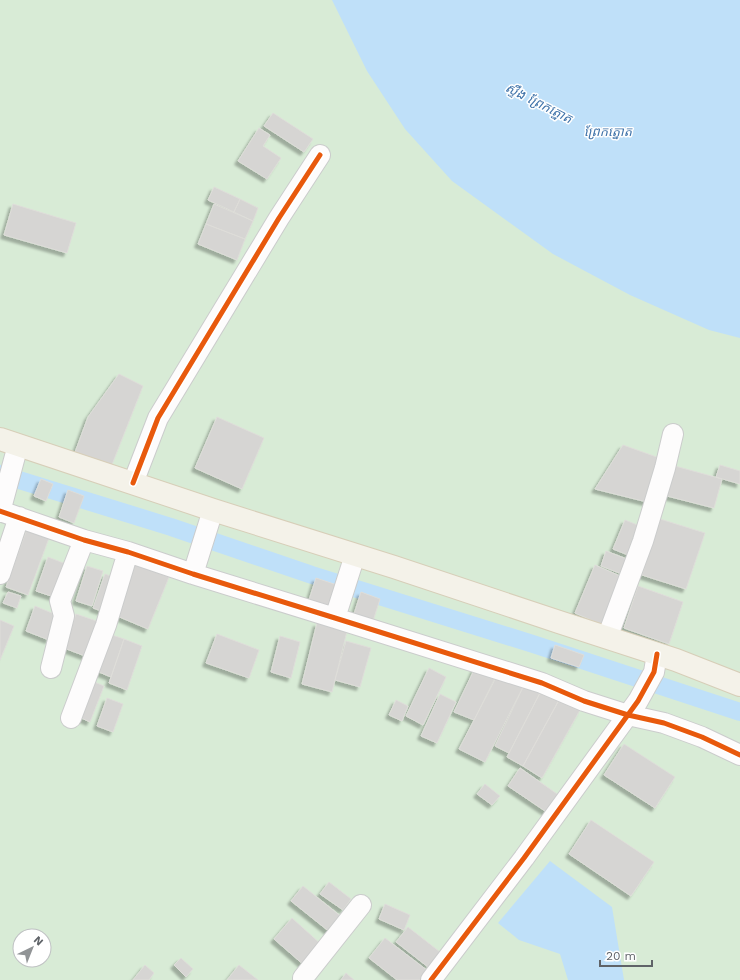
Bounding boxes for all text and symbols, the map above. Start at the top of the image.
water label: ស្ទឹង ព្រែកត្នោត [503,79,576,128]
water label: ព្រែកត្នោត [584,124,633,140]
north arrow [12,928,52,968]
text: N [31,934,46,949]
scale bar [600,942,652,968]
text: 20 m [606,949,636,963]

